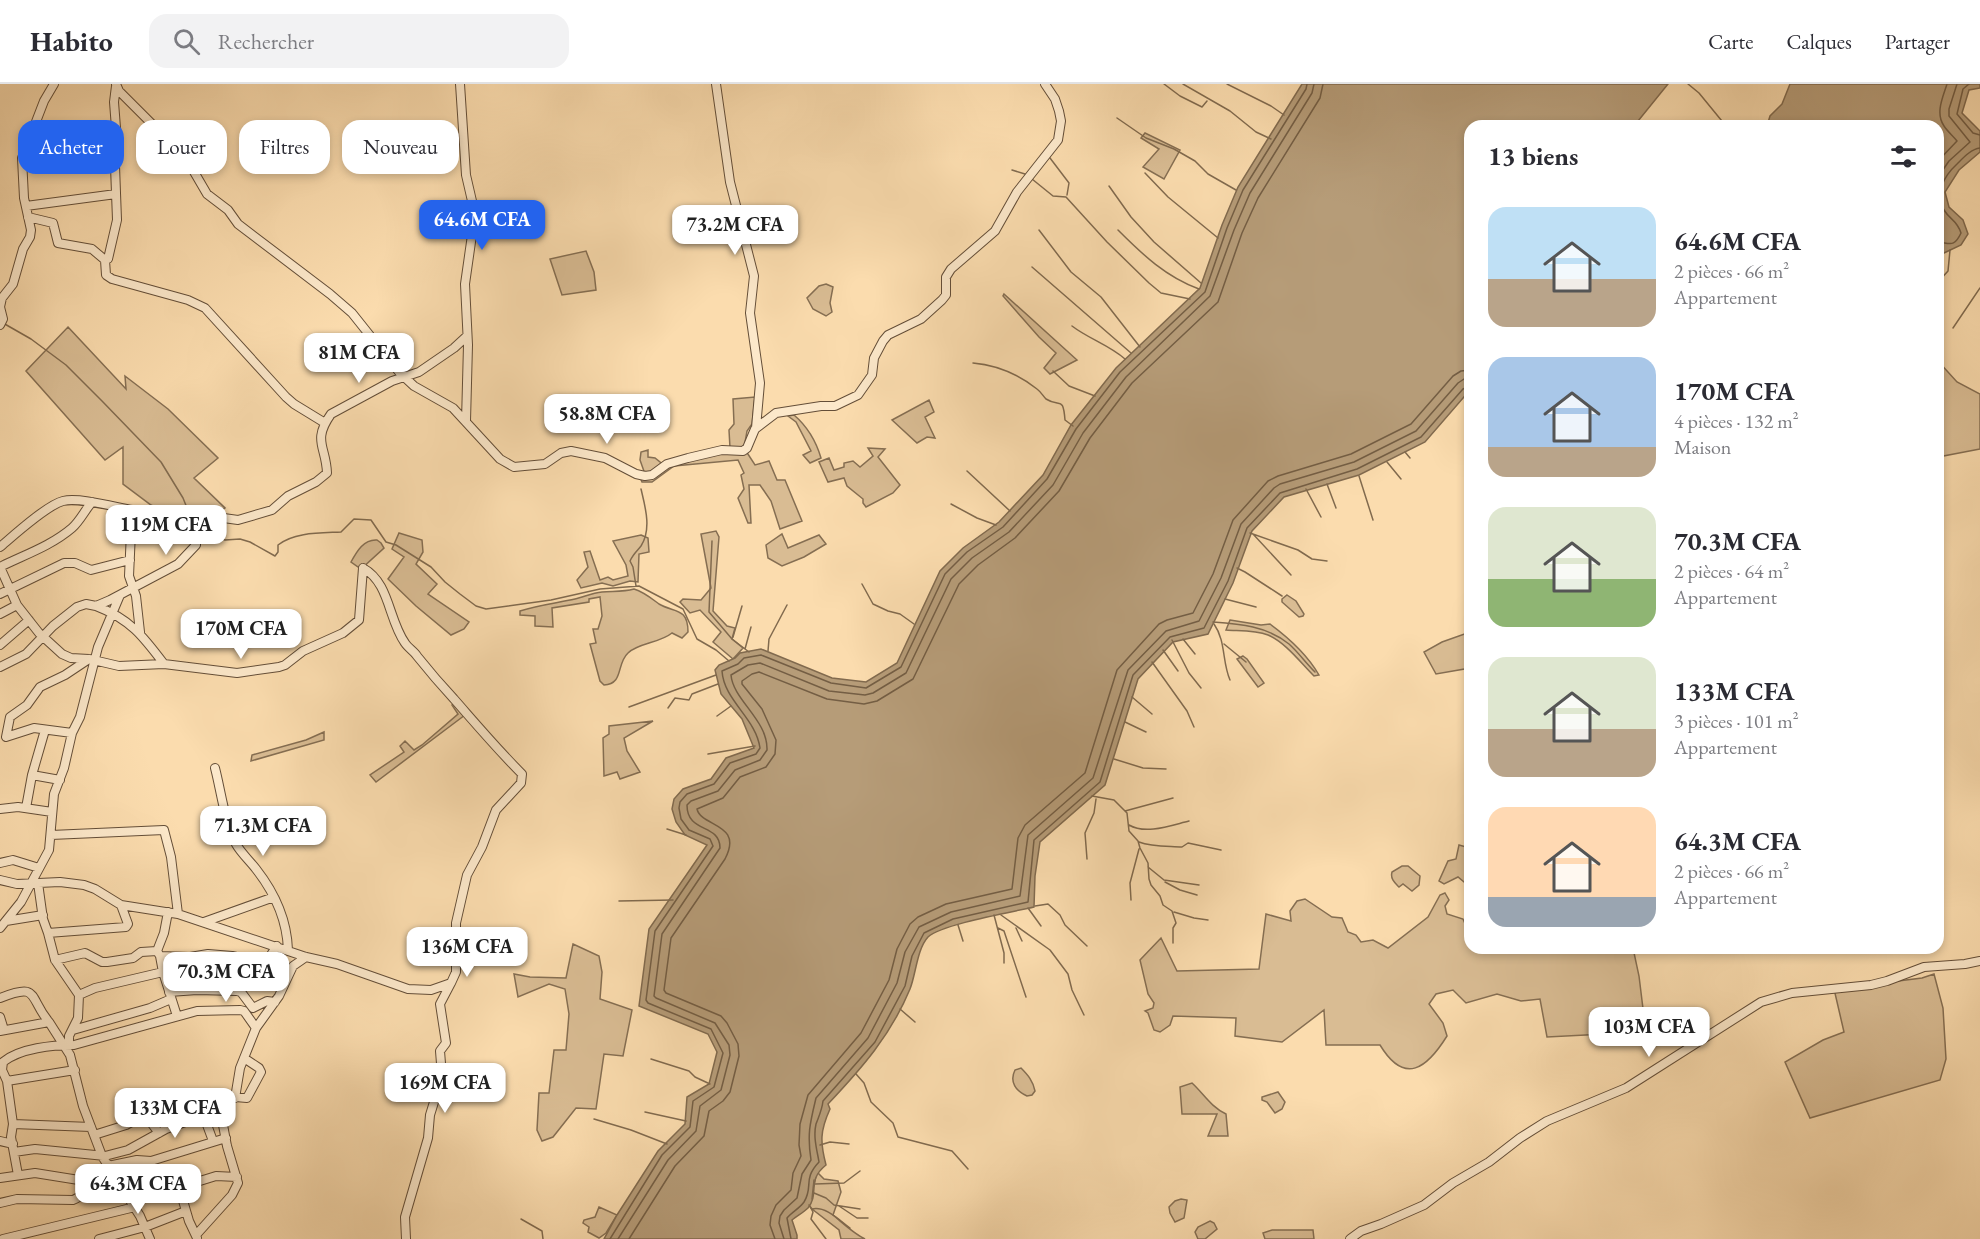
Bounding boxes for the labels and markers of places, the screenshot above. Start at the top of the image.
pin: 64.6M CFA [413,200,551,251]
pin: 73.2M CFA [666,205,804,256]
pin: 81M CFA [304,333,414,384]
pin: 58.8M CFA [538,394,676,445]
pin: 119M CFA [104,505,228,556]
pin: 170M CFA [179,609,303,660]
pin: 71.3M CFA [194,806,332,857]
pin: 136M CFA [405,927,529,978]
pin: 70.3M CFA [157,952,295,1003]
pin: 103M CFA [1587,1007,1711,1058]
pin: 169M CFA [383,1063,507,1114]
pin: 133M CFA [113,1088,237,1139]
pin: 64.3M CFA [69,1164,207,1215]

